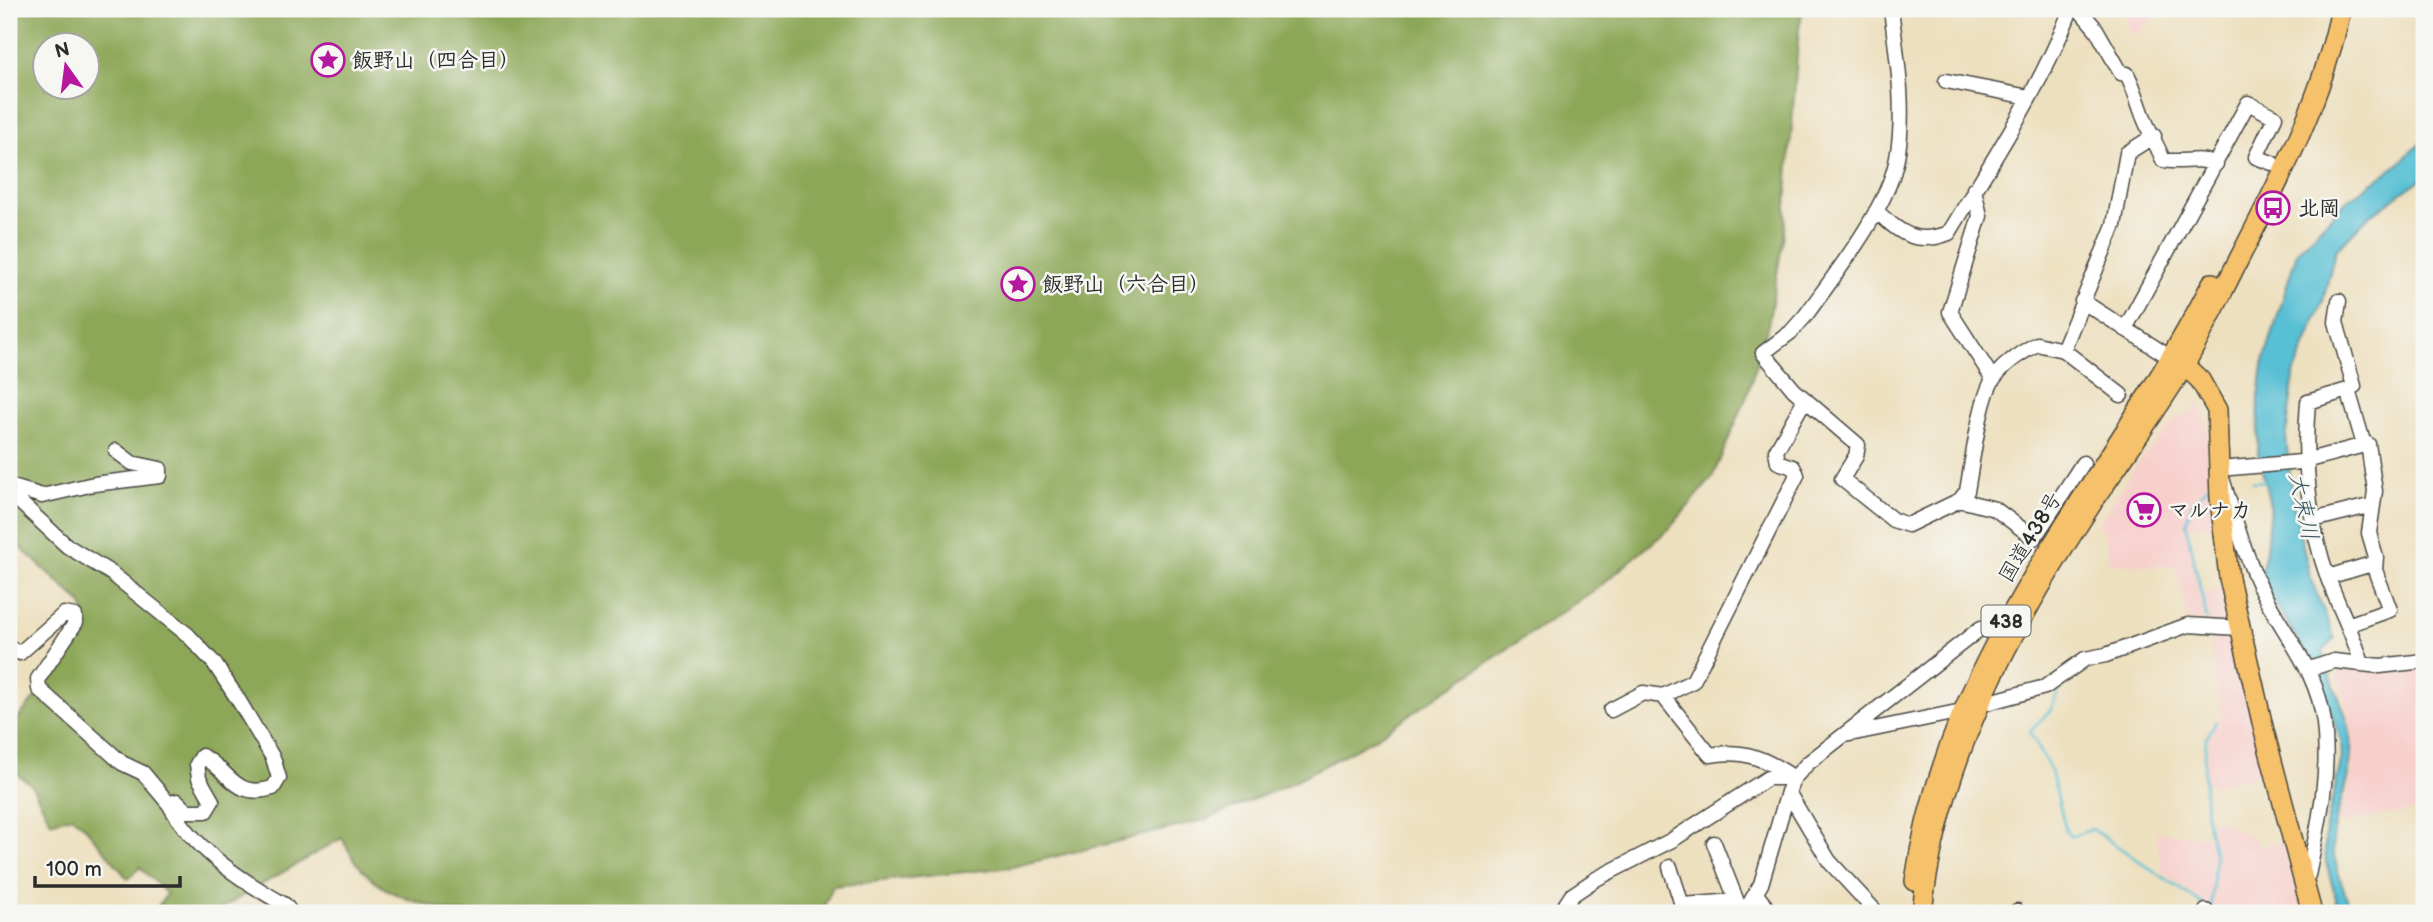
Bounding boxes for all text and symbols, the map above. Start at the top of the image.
north arrow [32,32,102,102]
text: N [53,38,72,64]
place icon: 飯野山（四合目） [309,41,347,79]
place label: 飯野山（四合目） [352,48,520,73]
bus stop icon: 北岡 [2254,189,2292,227]
place label: 北岡 [2298,196,2340,221]
place icon: 飯野山（六合目） [999,265,1037,303]
place label: 飯野山（六合目） [1042,272,1210,297]
water label: 大束川 [2282,470,2324,543]
street label: 国道438号 [1994,488,2067,587]
supermarket icon: マルナカ [2125,491,2163,529]
place label: マルナカ [2168,498,2252,523]
road number: 438 [1982,606,2030,636]
scale bar [35,845,180,889]
text: 100 m [46,857,102,882]

